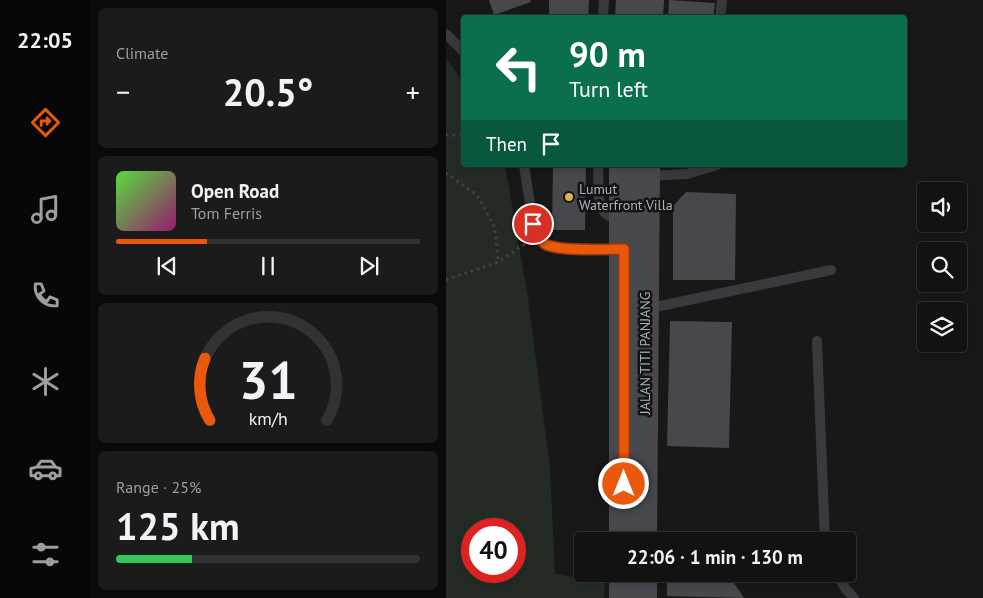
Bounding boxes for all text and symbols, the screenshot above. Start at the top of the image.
text: 22:05 [17,26,73,54]
text: 90 m [569,31,646,77]
icon: left [486,35,551,100]
text: Climate [116,43,168,63]
text: 20.5° [223,67,313,116]
text: − [116,73,130,110]
text: + [406,73,420,110]
text: Turn left [569,75,648,103]
icon: directions [28,105,63,140]
icon: arrive [537,130,565,158]
text: Then [486,132,527,156]
text: Open Road [191,179,279,203]
place label: Lumut Waterfront Villa [579,180,673,214]
map controls [917,182,967,352]
button: sound [917,182,967,232]
marker: Lumut Waterfront Villa [563,191,575,203]
icon: music [28,192,63,227]
text: Tom Ferris [191,203,262,223]
pin [512,203,554,245]
icon: arrive [519,210,547,238]
button: search [917,242,967,292]
icon: previous [153,252,181,280]
icon: pause [254,252,282,280]
icon: next [355,252,383,280]
icon: phone [28,278,63,313]
street label: JALAN TITI PANJANG [636,292,654,415]
button: layers [917,302,967,352]
text: 31 [239,346,297,413]
icon: climate [28,364,63,399]
text: km/h [248,407,288,430]
icon: car [28,451,63,486]
position arrow [597,457,649,509]
text: Range · 25% [116,477,201,497]
text: 125 km [116,501,240,550]
speed limit sign: 40 [461,518,526,583]
icon: filters [28,537,63,572]
text: 22:06 · 1 min · 130 m [627,545,803,569]

